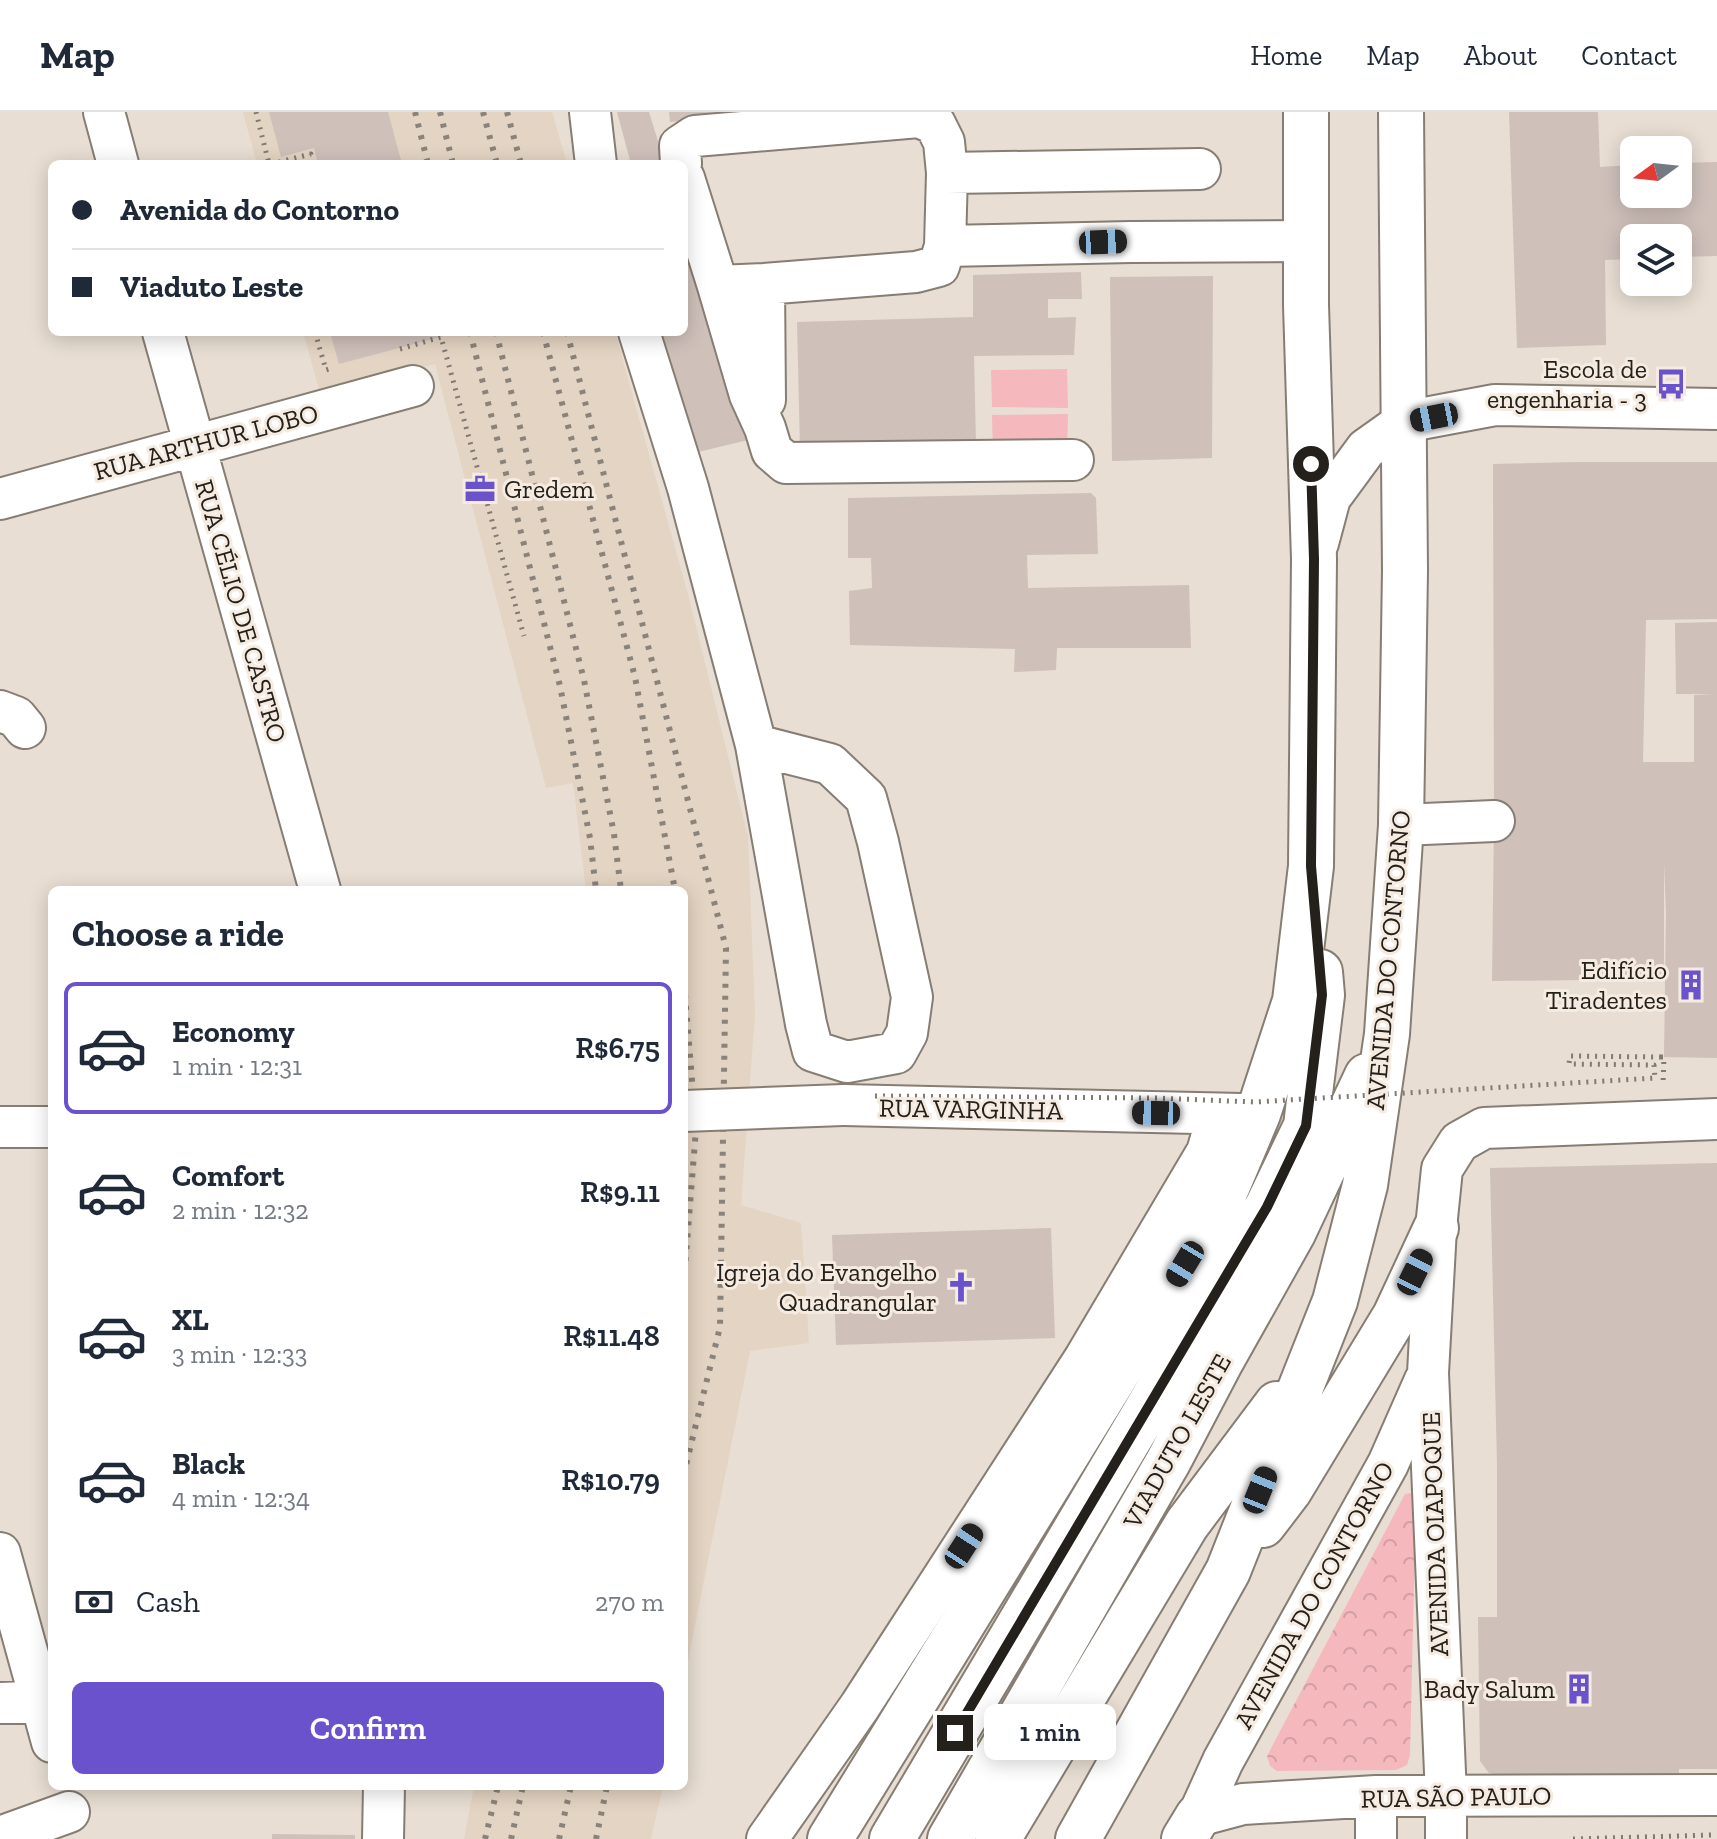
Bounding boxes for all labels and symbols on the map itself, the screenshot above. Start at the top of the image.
north arrow [1620,136,1692,208]
car [1079,229,1127,255]
place label: Escola de engenharia - 3 [1487,353,1647,415]
bus stop icon: Escola de engenharia - 3 [1654,367,1688,401]
street label: RUA ARTHUR LOBO [90,397,322,487]
car [1408,401,1460,433]
route start [1293,446,1329,482]
office icon: Gredem [463,472,497,506]
place label: Gredem [504,473,595,505]
street label: RUA CÉLIO DE CASTRO [188,476,294,746]
street label: AVENIDA DO CONTORNO [1359,809,1417,1111]
place label: Edifício Tiradentes [1545,954,1667,1016]
building icon: Edifício Tiradentes [1674,968,1708,1002]
street label: RUA VARGINHA [879,1091,1064,1127]
car [1132,1101,1180,1125]
car [1162,1237,1208,1291]
car [1394,1245,1436,1299]
place label: Igreja do Evangelho Quadrangular [716,1256,937,1318]
church icon: Igreja do Evangelho Quadrangular [944,1270,978,1304]
street label: VIADUTO LESTE [1115,1348,1238,1535]
street label: AVENIDA OIAPOQUE [1415,1411,1455,1657]
street label: AVENIDA DO CONTORNO [1227,1456,1401,1734]
car [1240,1463,1280,1517]
car [941,1519,987,1573]
building icon: Bady Salum [1562,1672,1596,1706]
place label: Bady Salum [1424,1673,1556,1705]
callout: 1 min [983,1705,1115,1761]
route end [937,1715,973,1751]
street label: RUA SÃO PAULO [1360,1779,1552,1815]

